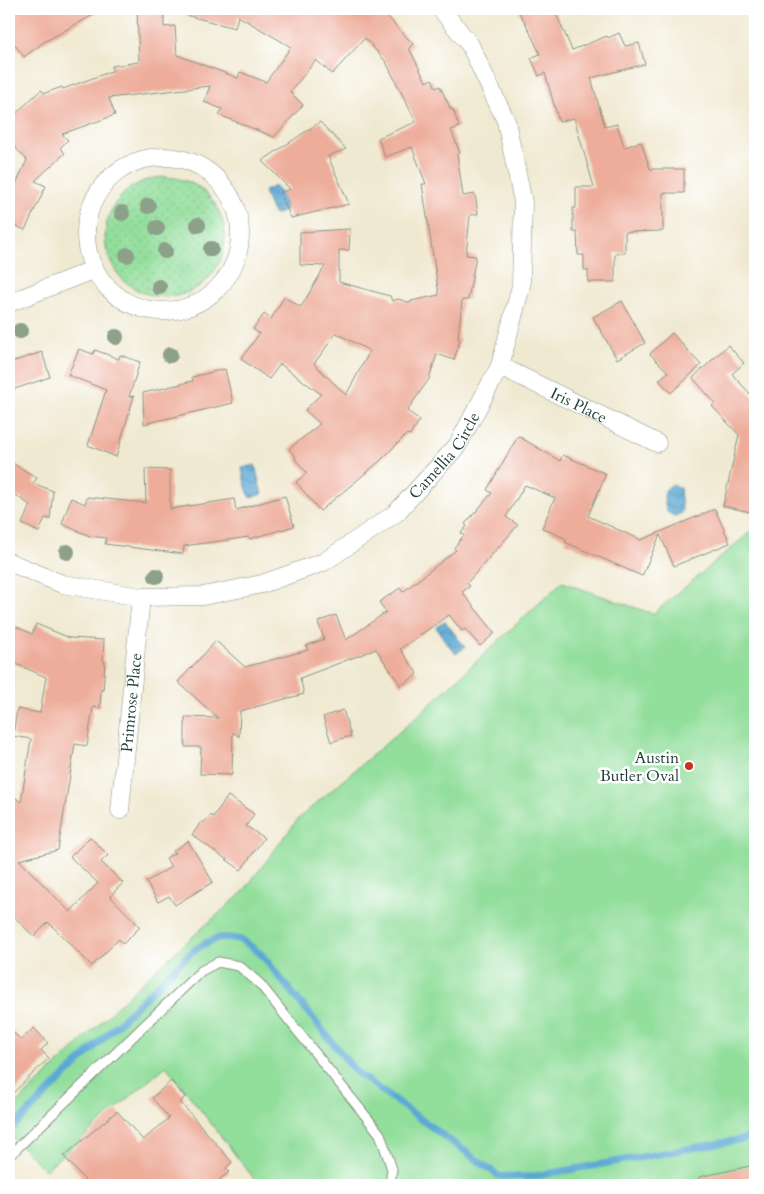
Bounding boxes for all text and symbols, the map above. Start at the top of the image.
street label: Iris Place [547,382,611,429]
street label: Camellia Circle [404,408,485,504]
street label: Primrose Place [116,652,147,753]
place label: Austin Butler Oval [600,747,679,787]
marker: Austin Butler Oval [683,760,695,772]

